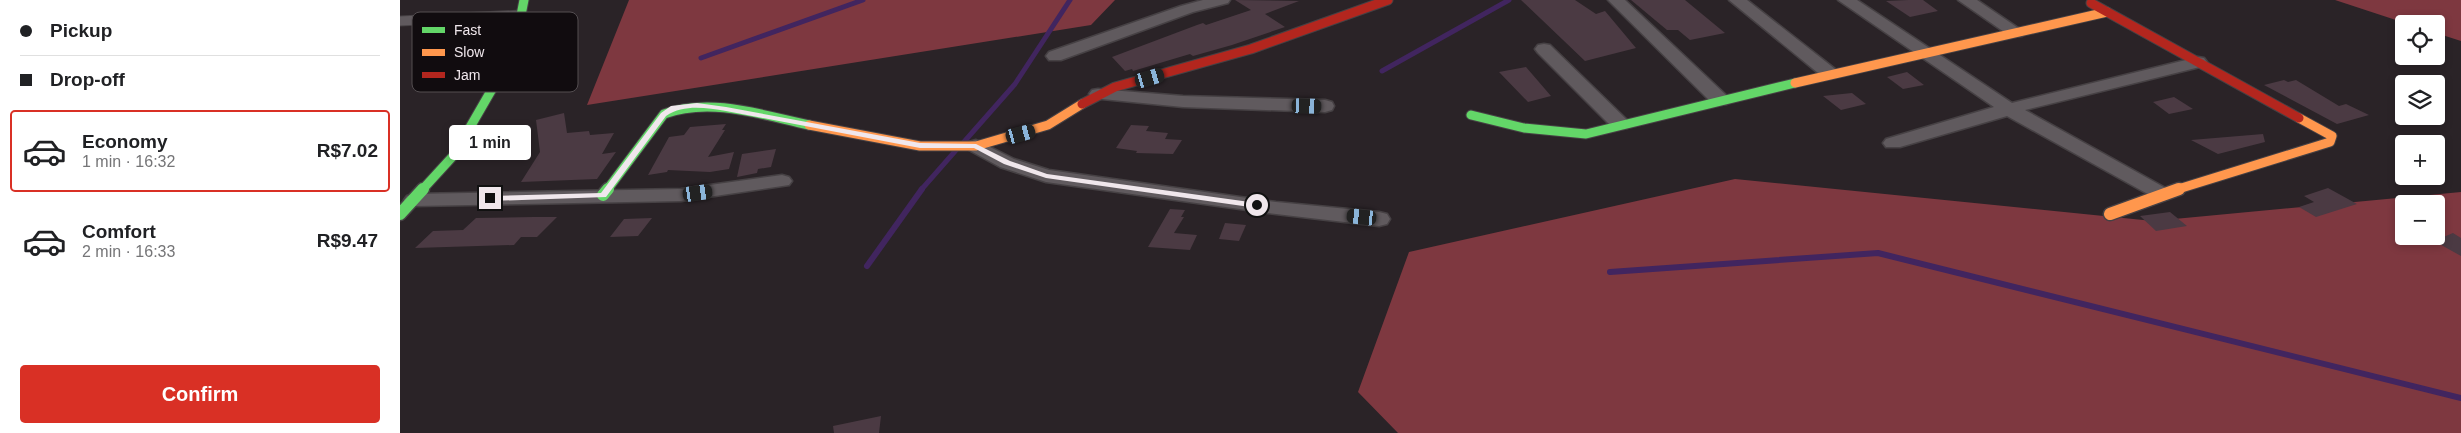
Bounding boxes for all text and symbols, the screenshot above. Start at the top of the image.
legend [412,12,578,92]
map controls [2395,15,2445,245]
button: locate [2395,15,2445,65]
text: Pickup [50,20,112,41]
text: Fast [454,22,481,38]
text: Slow [454,44,485,60]
text: Jam [454,67,480,83]
car [1133,67,1166,89]
text: Drop-off [50,69,125,90]
button: layers [2395,75,2445,125]
car [1291,98,1322,114]
car [1004,123,1037,145]
callout: 1 min [449,126,531,160]
icon: car [22,129,67,174]
text: Economy [82,131,168,152]
text: 1 min [469,134,511,151]
button: + [2395,135,2445,185]
text: R$7.02 [317,140,378,161]
text: 1 min · 16:32 [82,153,175,170]
car [682,183,713,203]
route end [479,187,501,209]
route start [1246,194,1268,216]
button: − [2395,195,2445,245]
car [1346,208,1377,226]
icon: car [22,219,67,264]
text: Comfort [82,221,156,242]
text: R$9.47 [317,230,378,251]
text: 2 min · 16:33 [82,243,175,260]
button: Confirm [20,365,380,423]

